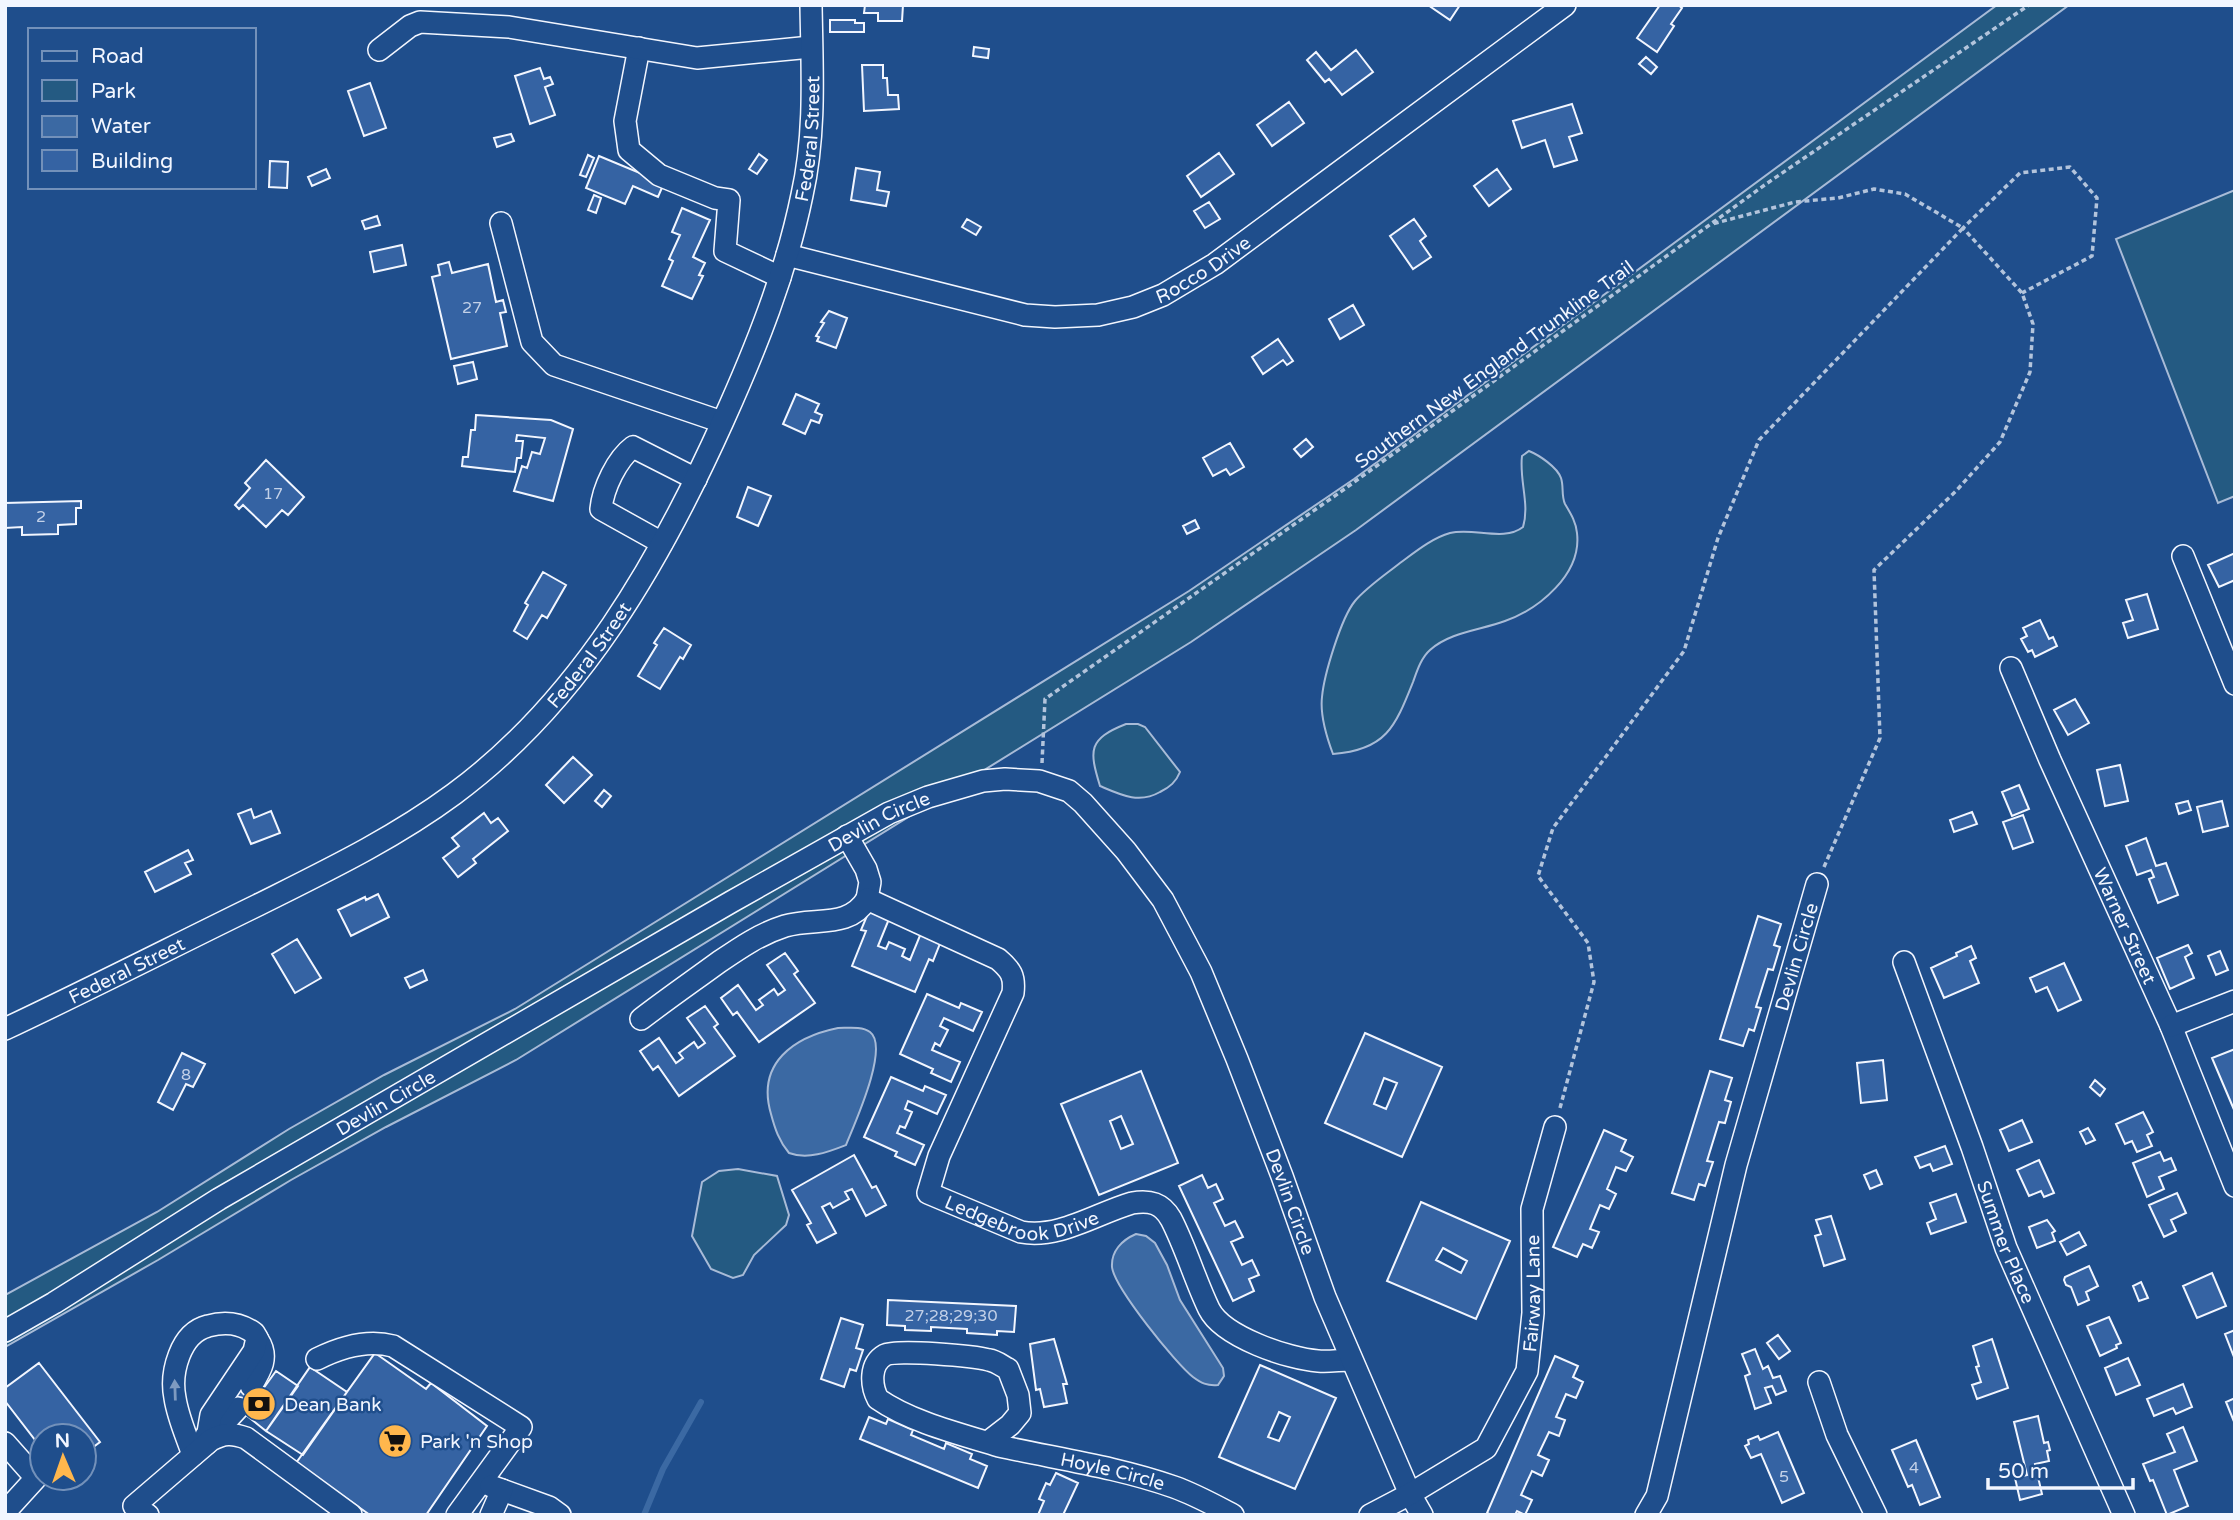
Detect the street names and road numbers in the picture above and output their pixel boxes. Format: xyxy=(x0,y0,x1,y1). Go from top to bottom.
street label: Federal Street xyxy=(791,76,824,204)
street label: Rocco Drive xyxy=(1153,232,1255,309)
street label: Southern New England Trunkline Trail xyxy=(1351,256,1638,473)
street label: Federal Street xyxy=(543,598,636,713)
street label: Devlin Circle xyxy=(825,787,933,857)
street label: Warner Street xyxy=(2089,865,2160,988)
street label: Devlin Circle xyxy=(1771,901,1823,1014)
street label: Federal Street xyxy=(65,933,188,1009)
street label: Devlin Circle xyxy=(332,1066,440,1141)
street label: Devlin Circle xyxy=(1260,1146,1319,1258)
street label: Summer Place xyxy=(1972,1178,2039,1307)
street label: Ledgebrook Drive xyxy=(941,1191,1102,1245)
street label: Fairway Lane xyxy=(1519,1235,1545,1353)
street label: Hoyle Circle xyxy=(1058,1449,1167,1495)

